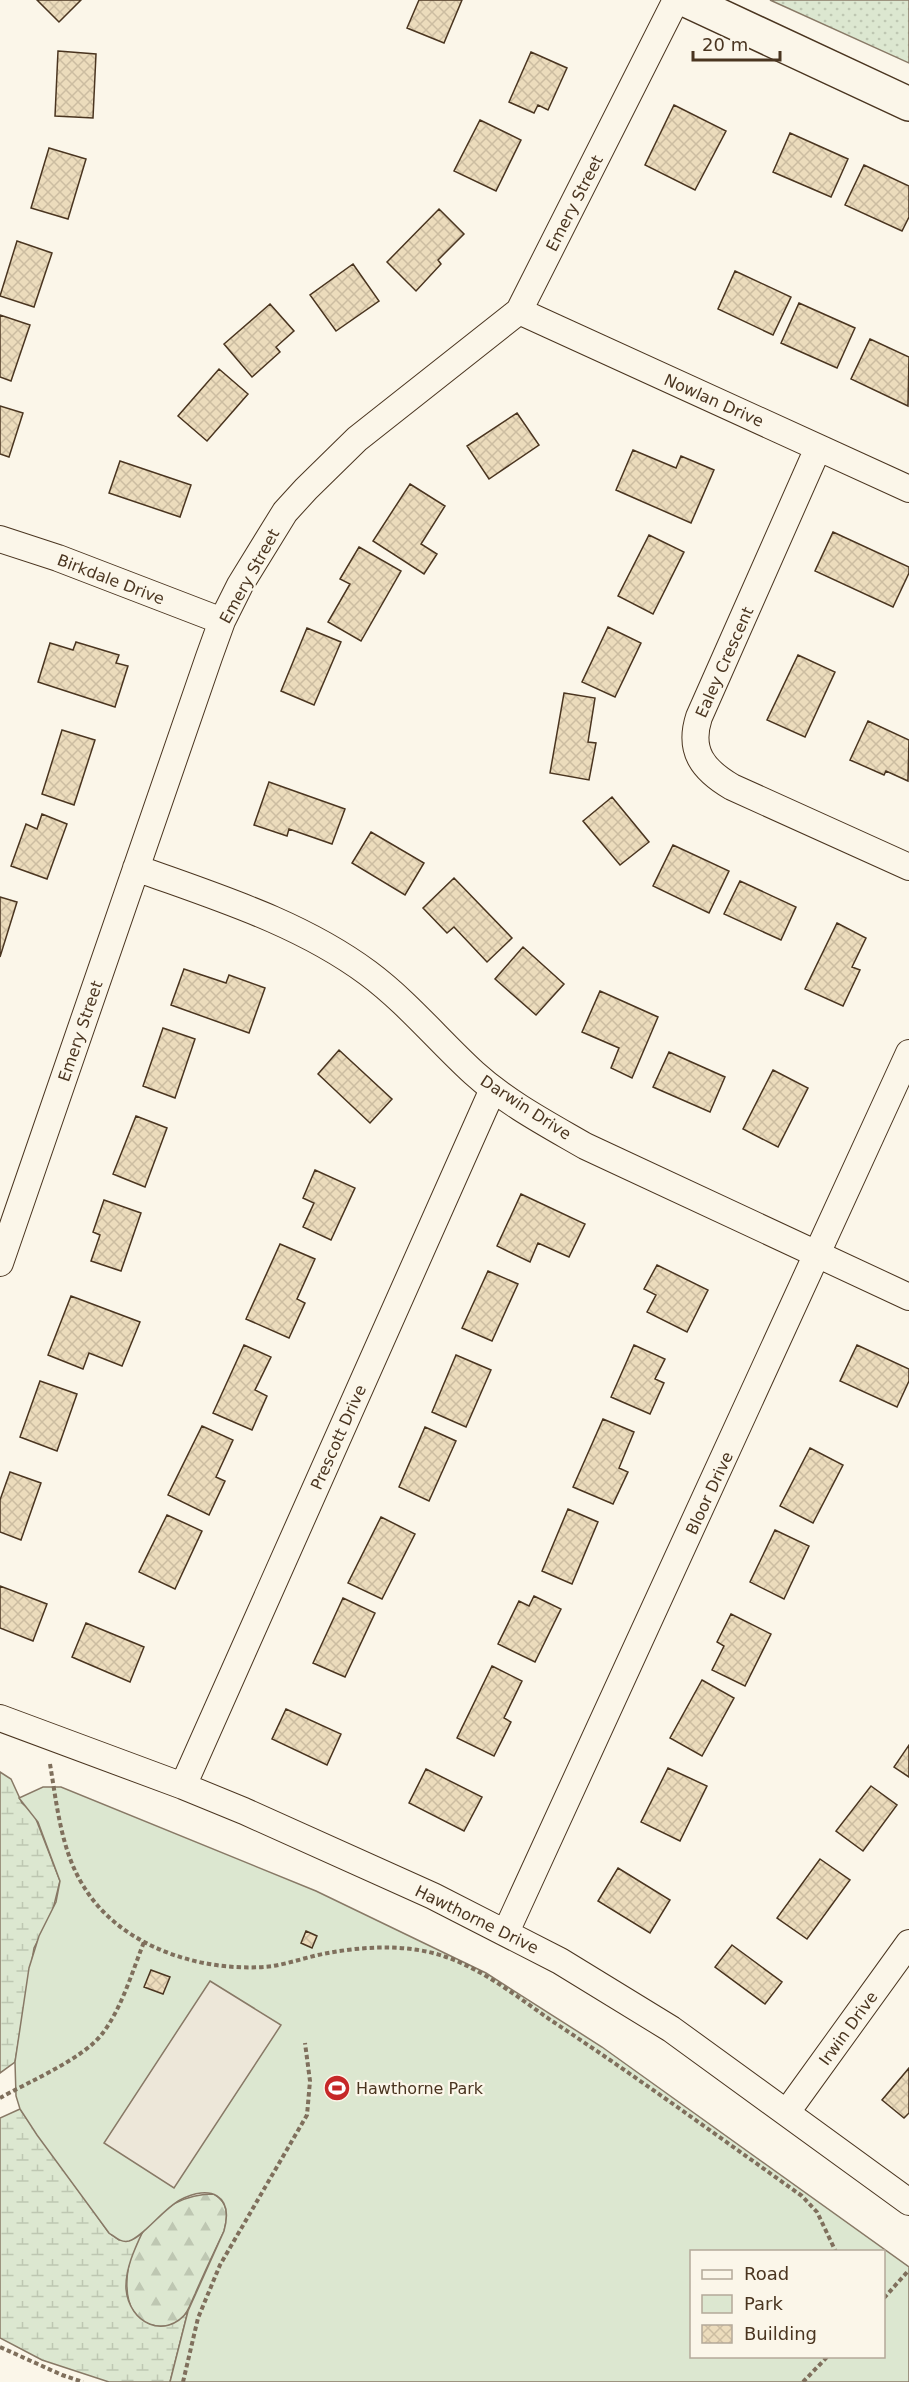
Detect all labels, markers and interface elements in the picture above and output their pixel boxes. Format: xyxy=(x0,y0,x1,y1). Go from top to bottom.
scale bar xyxy=(693,24,780,62)
text: 20 m xyxy=(702,34,748,55)
street label: Emery Street xyxy=(542,152,607,254)
street label: Nowlan Drive xyxy=(661,370,767,431)
street label: Emery Street xyxy=(216,526,283,627)
street label: Birkdale Drive xyxy=(55,550,167,609)
street label: Ealey Crescent xyxy=(691,604,757,721)
street label: Emery Street xyxy=(54,978,107,1084)
street label: Darwin Drive xyxy=(477,1071,575,1144)
street label: Prescott Drive xyxy=(307,1382,370,1493)
street label: Bloor Drive xyxy=(682,1449,737,1538)
street label: Hawthorne Drive xyxy=(412,1881,542,1958)
street label: Irwin Drive xyxy=(815,1988,882,2069)
sports icon: Hawthorne Park xyxy=(322,2073,352,2103)
place label: Hawthorne Park xyxy=(356,2079,484,2098)
legend xyxy=(690,2250,885,2358)
text: Road xyxy=(744,2263,789,2284)
text: Park xyxy=(744,2293,783,2314)
text: Building xyxy=(744,2323,817,2344)

